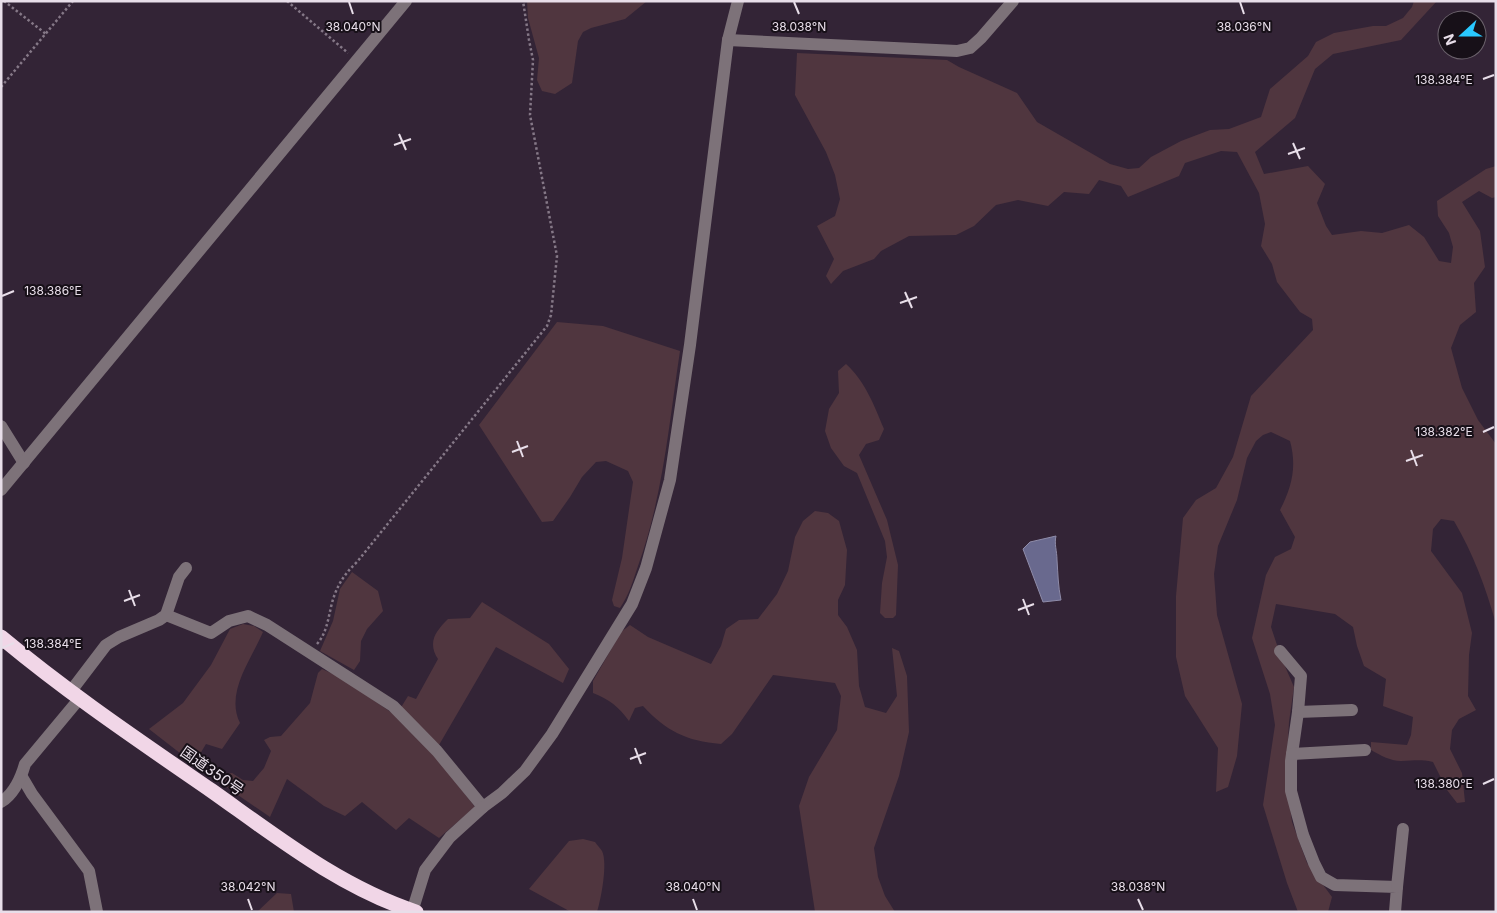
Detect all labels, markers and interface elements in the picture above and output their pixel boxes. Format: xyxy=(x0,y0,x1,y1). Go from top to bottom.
north arrow xyxy=(1437,10,1487,60)
text: 38.040°N xyxy=(325,19,381,34)
text: 38.038°N xyxy=(772,19,826,34)
text: 38.036°N xyxy=(1217,19,1271,34)
text: N xyxy=(1440,32,1459,48)
text: 138.384°E xyxy=(1415,72,1473,87)
text: 138.386°E xyxy=(24,283,82,298)
text: 138.382°E xyxy=(1415,424,1473,439)
text: 138.384°E xyxy=(24,636,82,651)
street label: 国道350号 xyxy=(177,742,248,799)
text: 138.380°E xyxy=(1415,776,1473,791)
text: 38.042°N xyxy=(221,879,275,894)
text: 38.040°N xyxy=(665,879,721,894)
text: 38.038°N xyxy=(1111,879,1165,894)

